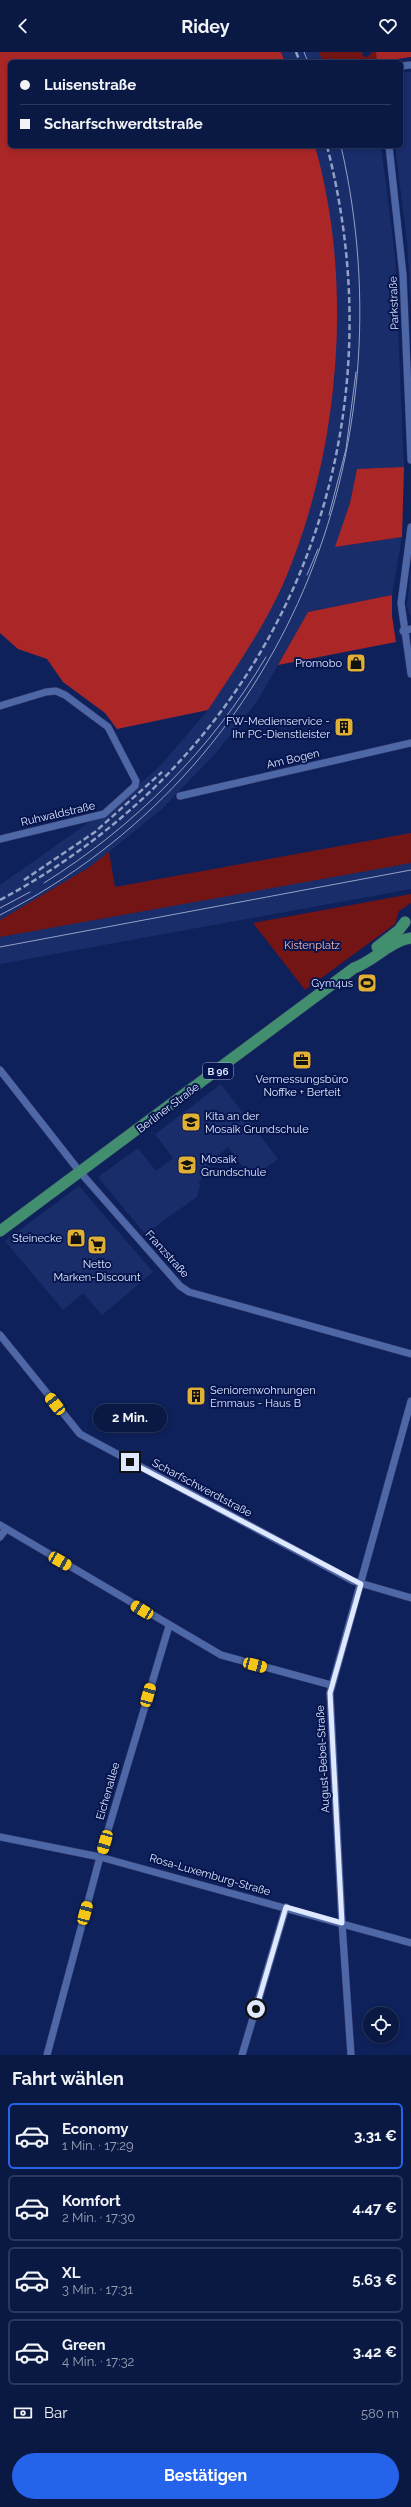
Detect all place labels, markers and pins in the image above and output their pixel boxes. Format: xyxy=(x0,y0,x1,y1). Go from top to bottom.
shop icon: Promobo xyxy=(345,652,367,674)
place label: Promobo xyxy=(295,657,342,670)
place label: FW-Medienservice - Ihr PC-Dienstleister xyxy=(226,715,330,741)
building icon: FW-Medienservice - Ihr PC-Dienstleister xyxy=(333,716,355,738)
sports icon: Gym4us xyxy=(356,972,378,994)
place label: Gym4us xyxy=(311,977,353,990)
office icon: Vermessungsbüro Noffke + Berteit xyxy=(291,1049,313,1071)
place label: Vermessungsbüro Noffke + Berteit xyxy=(256,1073,349,1099)
place label: Kita an der Mosaik Grundschule xyxy=(205,1110,309,1136)
school or university icon: Kita an der Mosaik Grundschule xyxy=(180,1111,202,1133)
place label: Mosaik Grundschule xyxy=(201,1153,267,1179)
school or university icon: Mosaik Grundschule xyxy=(176,1154,198,1176)
shop icon: Steinecke xyxy=(65,1227,87,1249)
place label: Steinecke xyxy=(12,1232,63,1245)
supermarket icon: Netto Marken-Discount xyxy=(86,1234,108,1256)
place label: Netto Marken-Discount xyxy=(53,1258,141,1284)
place label: Seniorenwohnungen Emmaus - Haus B xyxy=(210,1384,316,1410)
building icon: Seniorenwohnungen Emmaus - Haus B xyxy=(185,1385,207,1407)

